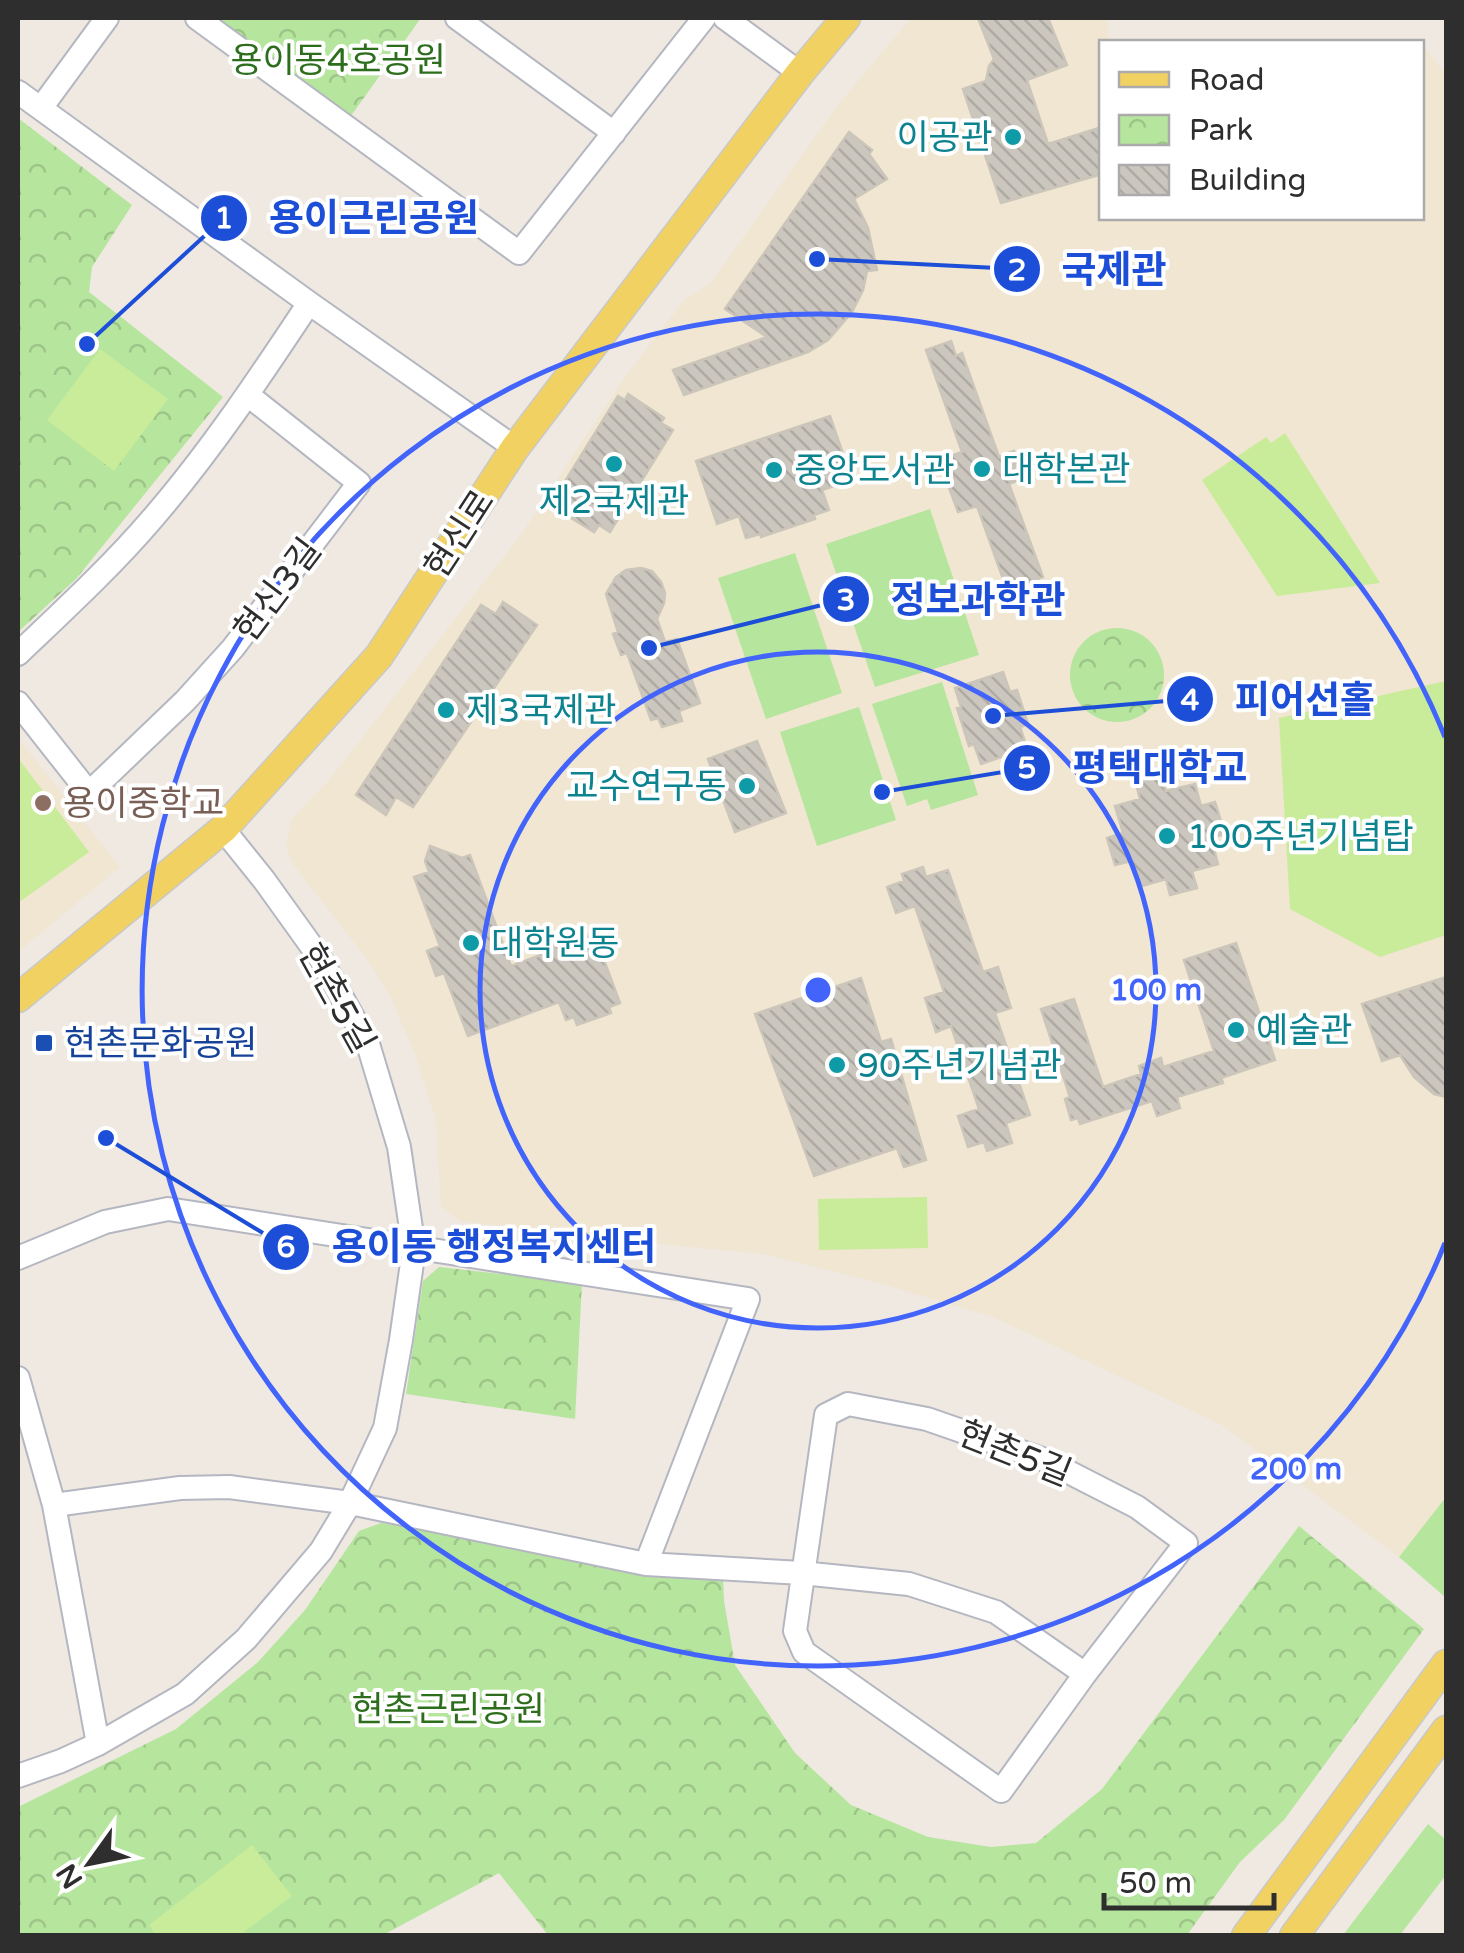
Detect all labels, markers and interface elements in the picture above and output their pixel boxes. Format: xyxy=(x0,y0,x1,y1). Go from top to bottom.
park label: 용이동4호공원 xyxy=(230,40,446,82)
legend xyxy=(1099,40,1424,220)
text: Road xyxy=(1189,62,1264,99)
text: Park xyxy=(1189,112,1253,149)
place label: 이공관 xyxy=(896,117,993,159)
marker: 이공관 xyxy=(1002,126,1024,148)
text: Building xyxy=(1189,162,1306,199)
callout: 용이근린공원 xyxy=(199,184,499,252)
text: 용이근린공원 xyxy=(269,196,479,242)
text: 1 xyxy=(215,200,233,237)
callout: 국제관 xyxy=(992,235,1187,303)
text: 국제관 xyxy=(1062,248,1166,294)
text: 2 xyxy=(1008,252,1026,289)
place label: 대학본관 xyxy=(1002,449,1131,491)
place label: 중앙도서관 xyxy=(794,450,955,492)
marker: 제2국제관 xyxy=(603,453,625,475)
marker: 대학본관 xyxy=(971,458,993,480)
marker: 중앙도서관 xyxy=(763,459,785,481)
place label: 제2국제관 xyxy=(539,481,689,523)
street label: 현신로 xyxy=(416,483,504,586)
street label: 현신3길 xyxy=(225,531,330,651)
callout: 정보과학관 xyxy=(821,565,1086,633)
text: 정보과학관 xyxy=(891,578,1065,624)
text: 3 xyxy=(837,582,855,619)
callout: 피어선홀 xyxy=(1165,665,1395,733)
text: 피어선홀 xyxy=(1235,678,1375,724)
text: 4 xyxy=(1181,682,1200,719)
place label: 제3국제관 xyxy=(466,690,617,732)
marker: 제3국제관 xyxy=(435,699,457,721)
callout: 평택대학교 xyxy=(1002,734,1267,802)
text: 평택대학교 xyxy=(1073,746,1247,792)
text: 5 xyxy=(1018,750,1036,787)
place label: 교수연구동 xyxy=(566,766,727,808)
marker: 교수연구동 xyxy=(736,775,758,797)
place label: 용이중학교 xyxy=(63,783,224,825)
marker: 용이중학교 xyxy=(32,792,54,814)
place label: 100주년기념탑 xyxy=(1187,816,1414,858)
marker: 100주년기념탑 xyxy=(1156,825,1178,847)
place label: 대학원동 xyxy=(491,923,620,965)
marker: 대학원동 xyxy=(460,932,482,954)
street label: 현촌5길 xyxy=(289,936,383,1061)
centre of rings xyxy=(800,972,836,1008)
text: 100 m xyxy=(1110,972,1202,1009)
place label: 예술관 xyxy=(1256,1010,1353,1052)
marker: 예술관 xyxy=(1225,1019,1247,1041)
place label: 현촌문화공원 xyxy=(64,1023,257,1065)
marker: 현촌문화공원 xyxy=(33,1032,55,1054)
place label: 90주년기념관 xyxy=(857,1045,1062,1087)
marker: 90주년기념관 xyxy=(826,1054,848,1076)
callout: 용이동 행정복지센터 xyxy=(261,1213,676,1281)
text: 용이동 행정복지센터 xyxy=(332,1225,656,1271)
text: 6 xyxy=(277,1229,295,1266)
street label: 현촌5길 xyxy=(952,1412,1077,1496)
text: 200 m xyxy=(1250,1451,1342,1488)
park label: 현촌근린공원 xyxy=(351,1689,545,1731)
north arrow xyxy=(40,1813,140,1913)
scale bar xyxy=(1104,1848,1274,1910)
text: N xyxy=(49,1857,90,1895)
text: 50 m xyxy=(1119,1865,1192,1902)

